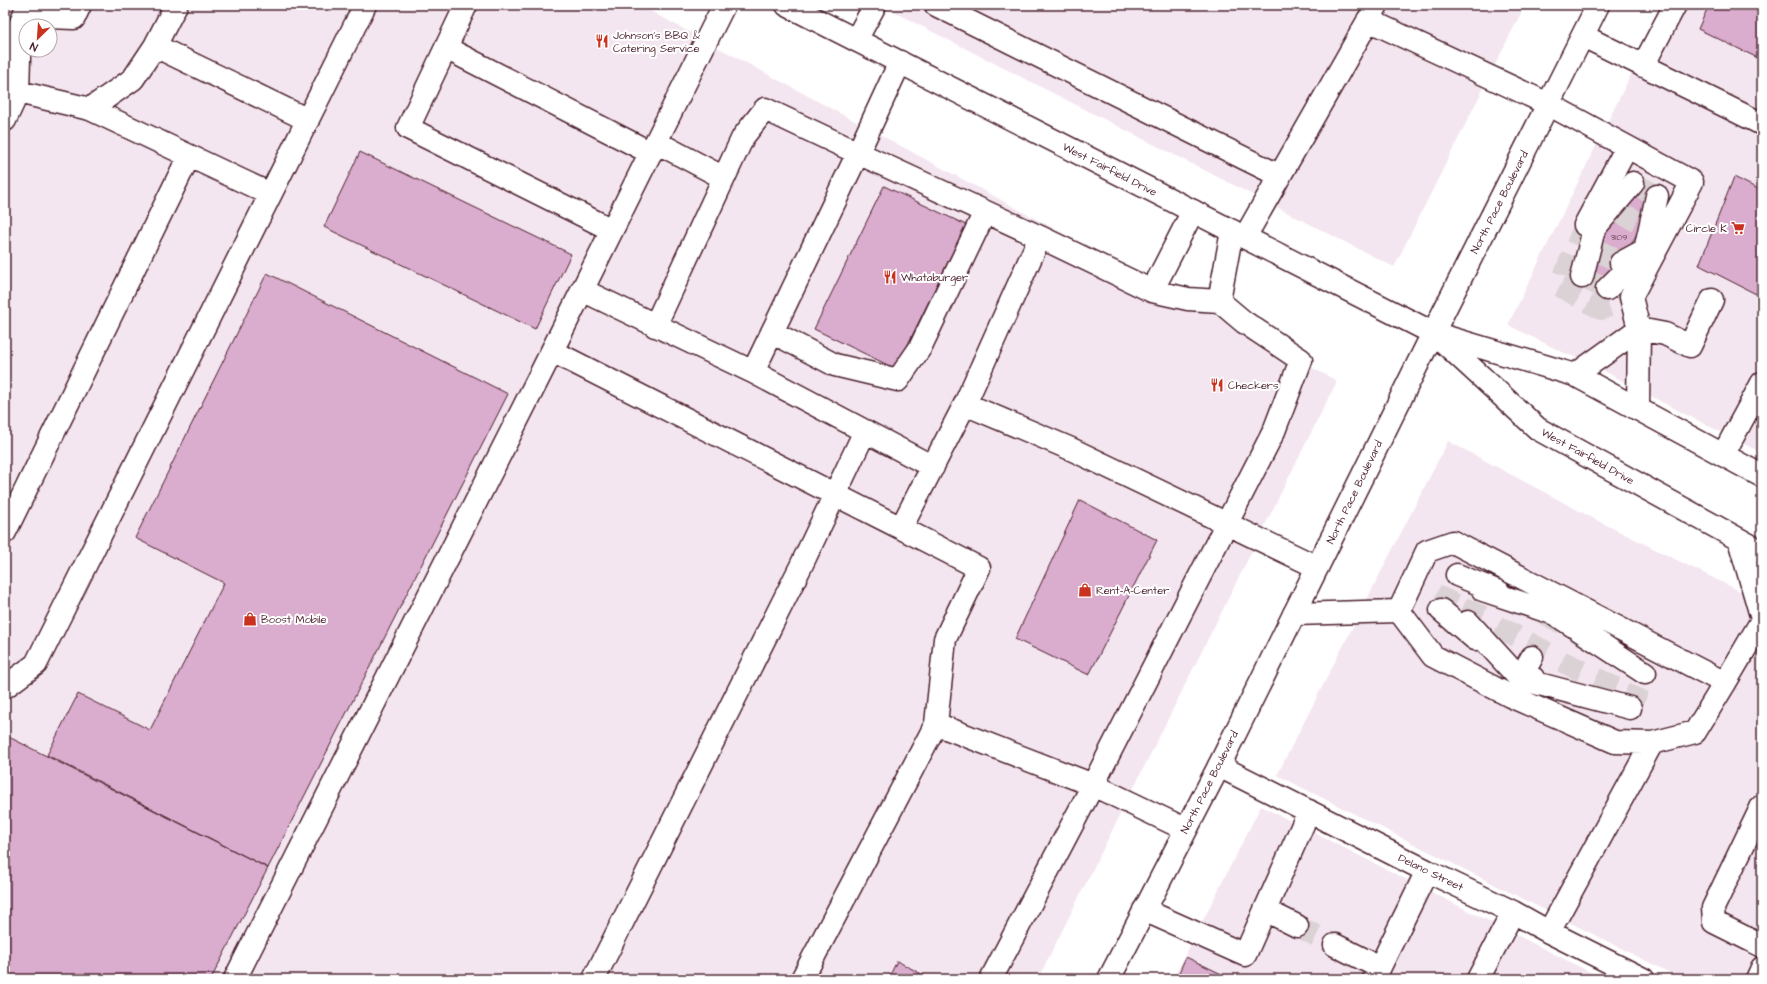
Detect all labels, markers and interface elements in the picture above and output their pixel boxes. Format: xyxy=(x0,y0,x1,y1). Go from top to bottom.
north arrow xyxy=(18,18,58,58)
place label: Johnson's BBQ & Catering Service xyxy=(613,28,701,57)
restaurant icon: Johnson's BBQ & Catering Service xyxy=(594,33,610,49)
text: N xyxy=(28,38,40,55)
street label: West Fairfield Drive xyxy=(1060,139,1160,200)
street label: North Pace Boulevard xyxy=(1467,148,1532,256)
supermarket icon: Circle K xyxy=(1730,220,1746,236)
place label: Circle K xyxy=(1686,221,1727,236)
house number: 3109 xyxy=(1611,231,1627,244)
restaurant icon: Whataburger xyxy=(882,269,898,285)
place label: Whataburger xyxy=(901,270,968,286)
restaurant icon: Checkers xyxy=(1209,377,1225,393)
place label: Checkers xyxy=(1228,378,1279,393)
street label: West Fairfield Drive xyxy=(1539,425,1637,488)
street label: North Pace Boulevard xyxy=(1323,438,1386,547)
shop icon: Rent-A-Center xyxy=(1077,582,1093,598)
place label: Rent-A-Center xyxy=(1096,583,1169,598)
shop icon: Boost Mobile xyxy=(242,611,258,627)
place label: Boost Mobile xyxy=(261,612,326,627)
street label: North Pace Boulevard xyxy=(1177,728,1242,836)
street label: Delano Street xyxy=(1396,850,1466,895)

